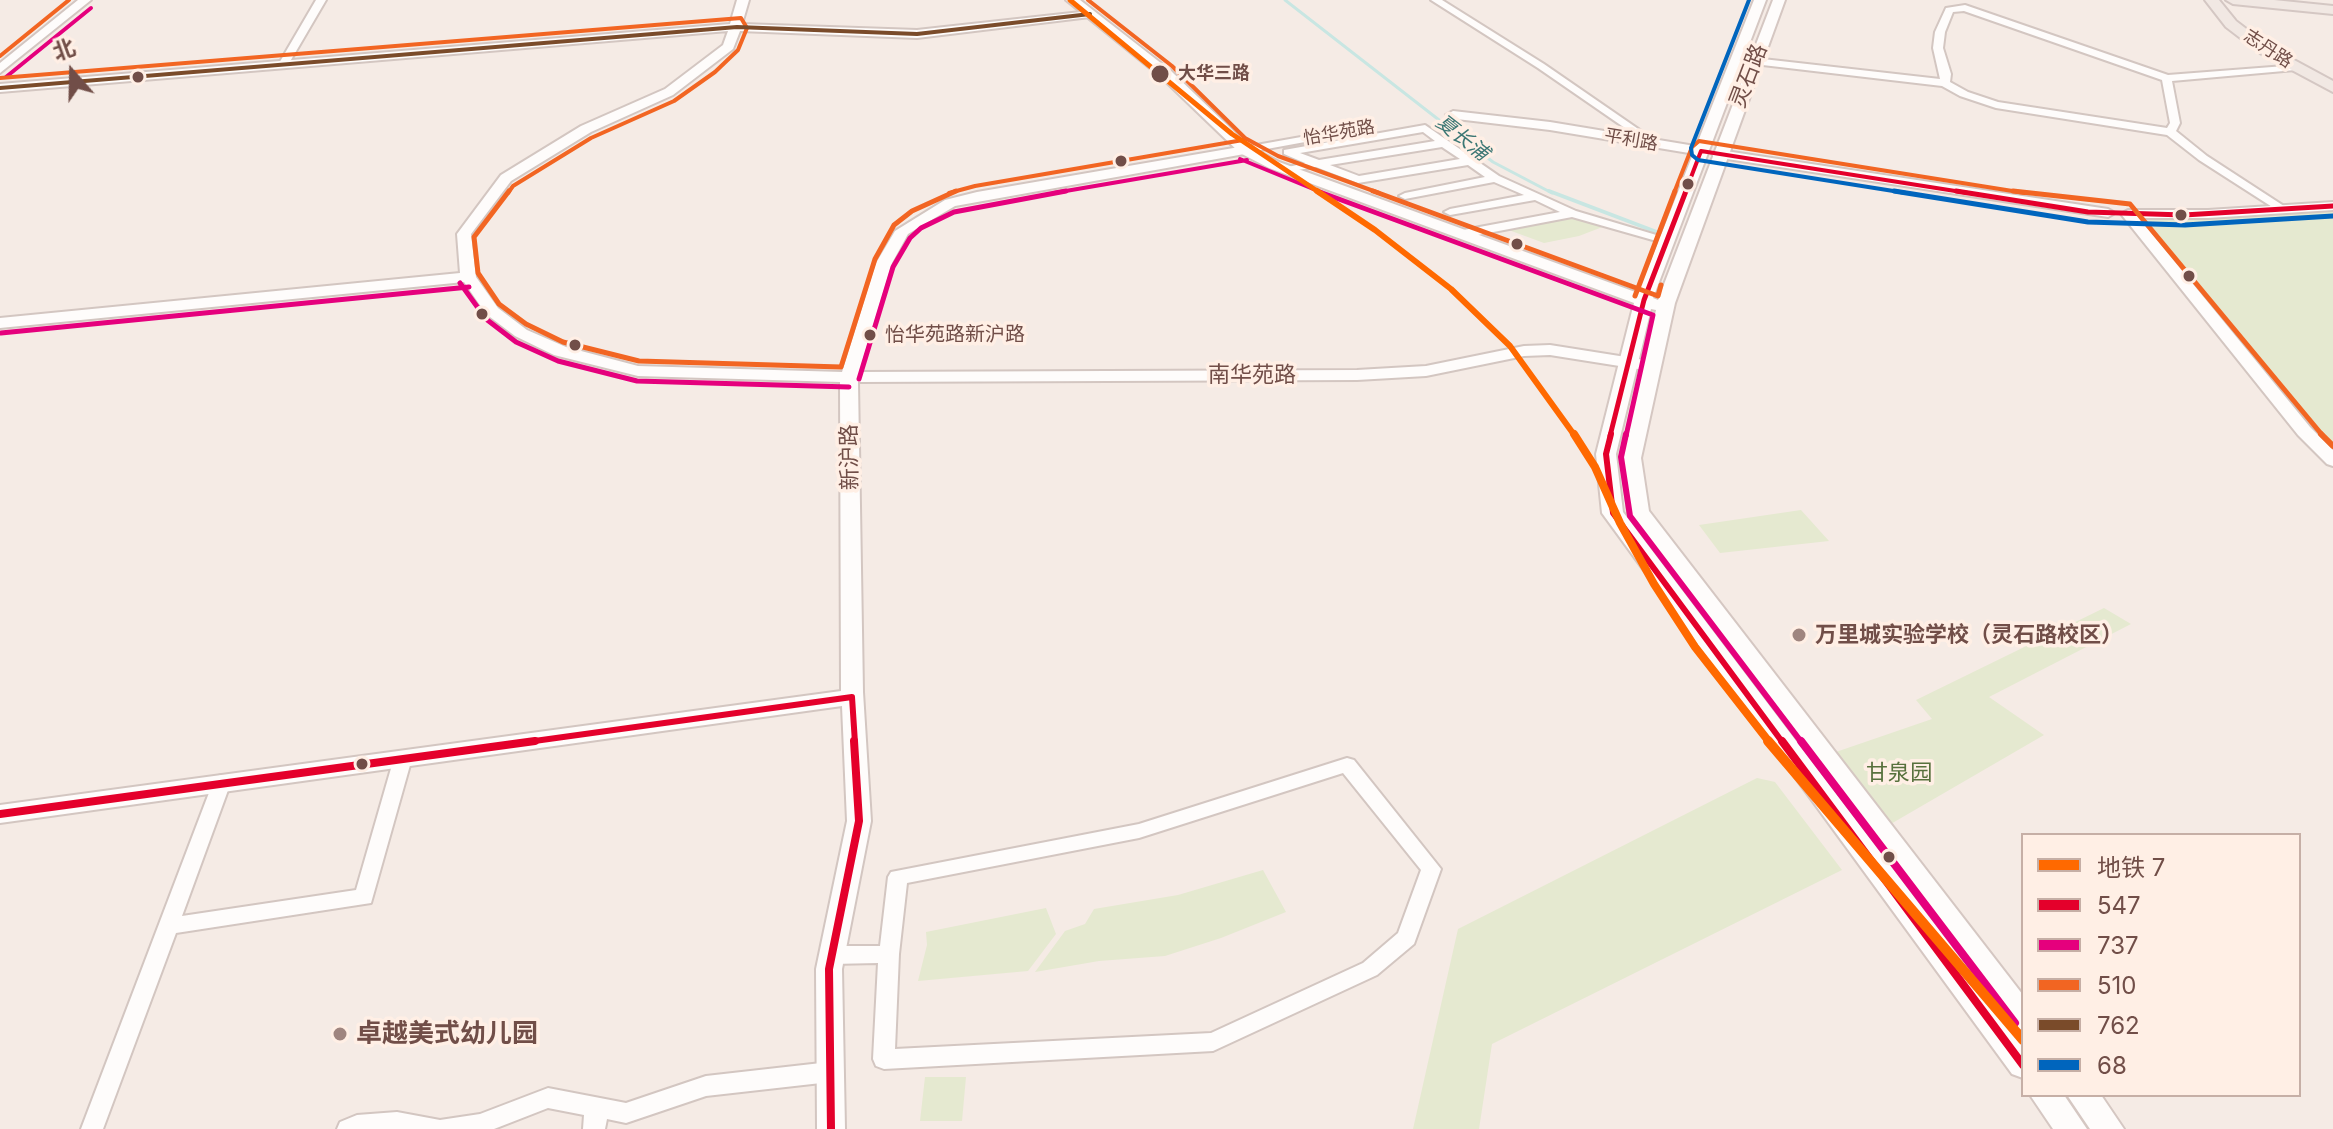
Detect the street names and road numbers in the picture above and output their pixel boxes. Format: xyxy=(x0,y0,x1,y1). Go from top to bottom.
street label: 志丹路 xyxy=(2239,25,2297,73)
street label: 灵石路 xyxy=(1725,40,1773,112)
street label: 怡华苑路 xyxy=(1302,116,1376,150)
street label: 平利路 xyxy=(1603,125,1659,155)
street label: 南华苑路 xyxy=(1208,362,1296,388)
street label: 新沪路 xyxy=(836,424,864,490)

